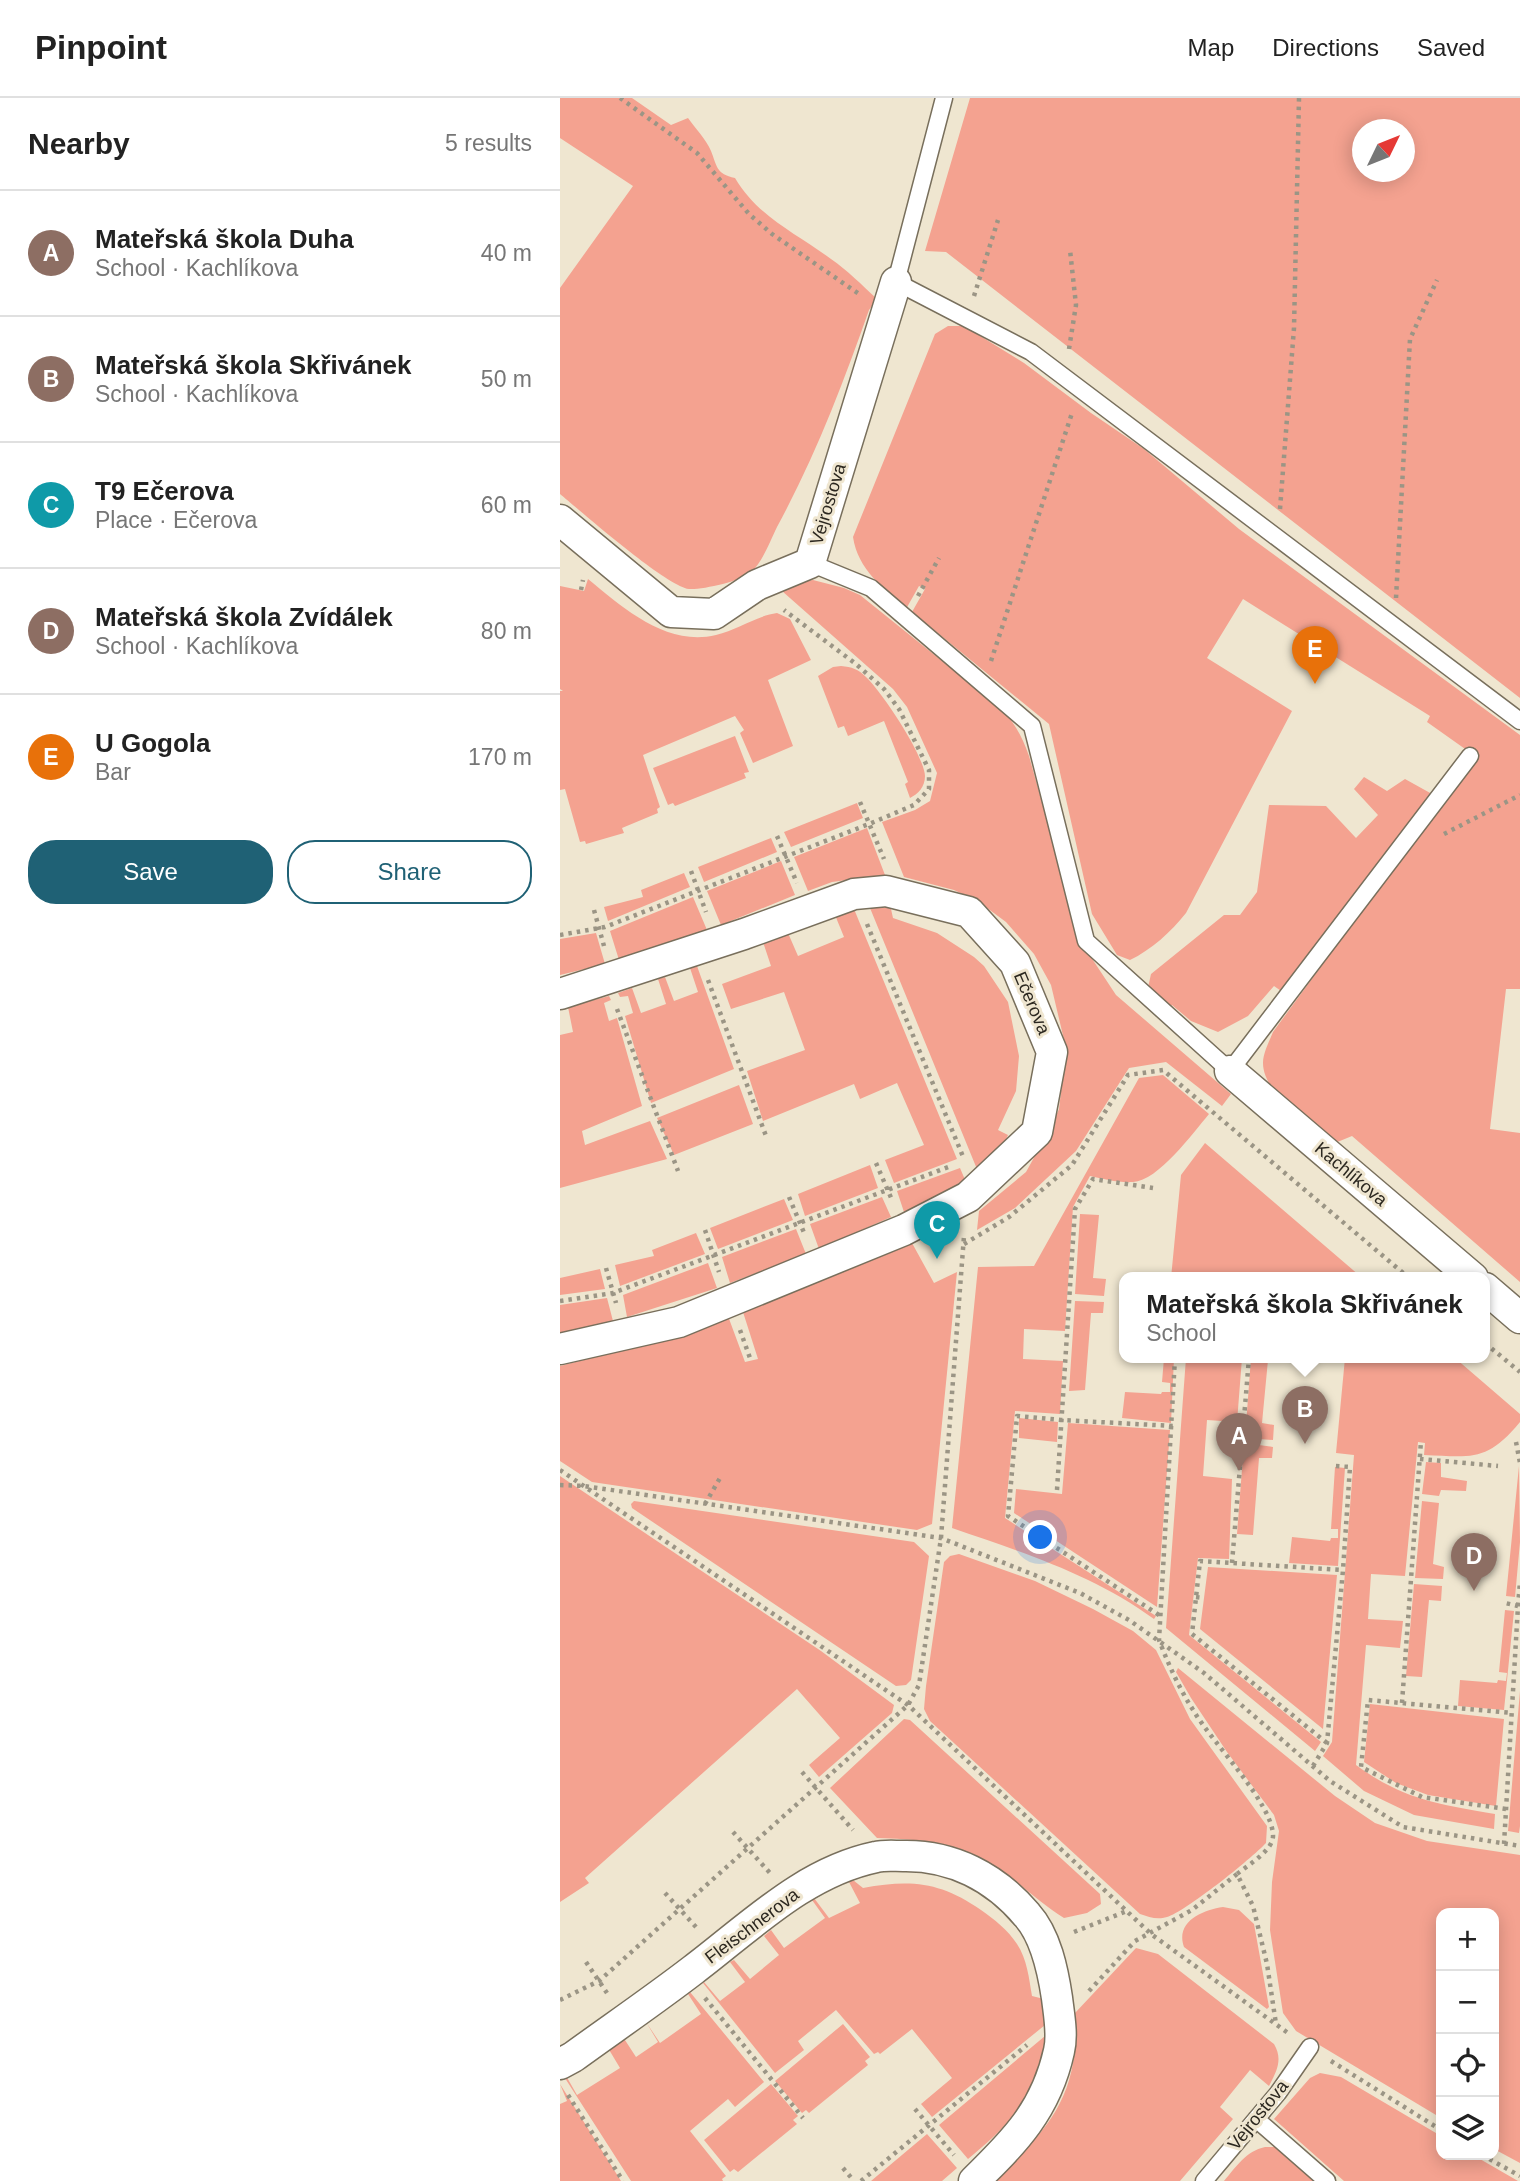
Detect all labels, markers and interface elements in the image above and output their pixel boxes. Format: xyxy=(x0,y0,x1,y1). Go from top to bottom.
text: Pinpoint xyxy=(35,29,167,66)
text: Map xyxy=(1188,34,1234,61)
text: Directions xyxy=(1272,34,1379,61)
text: Saved xyxy=(1417,34,1485,61)
north arrow xyxy=(1352,119,1415,182)
text: Nearby xyxy=(28,127,130,160)
text: 5 results xyxy=(445,130,532,156)
text: Mateřská škola Duha xyxy=(95,224,354,254)
text: A xyxy=(43,240,59,266)
text: 40 m xyxy=(481,240,532,266)
text: School · Kachlíkova xyxy=(95,255,298,281)
text: Mateřská škola Skřivánek xyxy=(95,350,412,380)
text: B xyxy=(43,366,59,392)
text: 50 m xyxy=(481,366,532,392)
text: School · Kachlíkova xyxy=(95,381,298,407)
street label: Vejrostova xyxy=(806,460,850,547)
text: T9 Ečerova xyxy=(95,476,234,506)
text: C xyxy=(43,492,59,518)
text: 60 m xyxy=(481,492,532,518)
text: Place · Ečerova xyxy=(95,507,257,533)
text: Mateřská škola Zvídálek xyxy=(95,602,393,632)
text: D xyxy=(43,618,59,644)
text: 80 m xyxy=(481,618,532,644)
pin: E xyxy=(1292,626,1338,684)
text: School · Kachlíkova xyxy=(95,633,298,659)
text: U Gogola xyxy=(95,728,211,758)
text: E xyxy=(43,744,59,770)
text: 170 m xyxy=(468,744,532,770)
text: Bar xyxy=(95,759,131,785)
button: Save xyxy=(28,840,273,904)
button: Share xyxy=(287,840,532,904)
street label: Ečerova xyxy=(1010,969,1054,1038)
street label: Kachlíkova xyxy=(1311,1138,1392,1211)
pin: C xyxy=(914,1201,960,1259)
popup xyxy=(1119,1272,1490,1363)
text: Mateřská škola Skřivánek xyxy=(1146,1289,1463,1319)
text: School xyxy=(1146,1320,1217,1346)
pin: B xyxy=(1282,1386,1328,1444)
pin: A xyxy=(1216,1413,1262,1471)
your location xyxy=(1023,1520,1057,1554)
pin: D xyxy=(1451,1533,1497,1591)
street label: Fleischnerova xyxy=(701,1884,804,1968)
map controls xyxy=(1436,1908,1499,2160)
button: + xyxy=(1436,1908,1499,1971)
button: − xyxy=(1436,1971,1499,2034)
button: locate xyxy=(1436,2034,1499,2097)
street label: Vejrostova xyxy=(1224,2075,1293,2154)
button: layers xyxy=(1436,2097,1499,2160)

